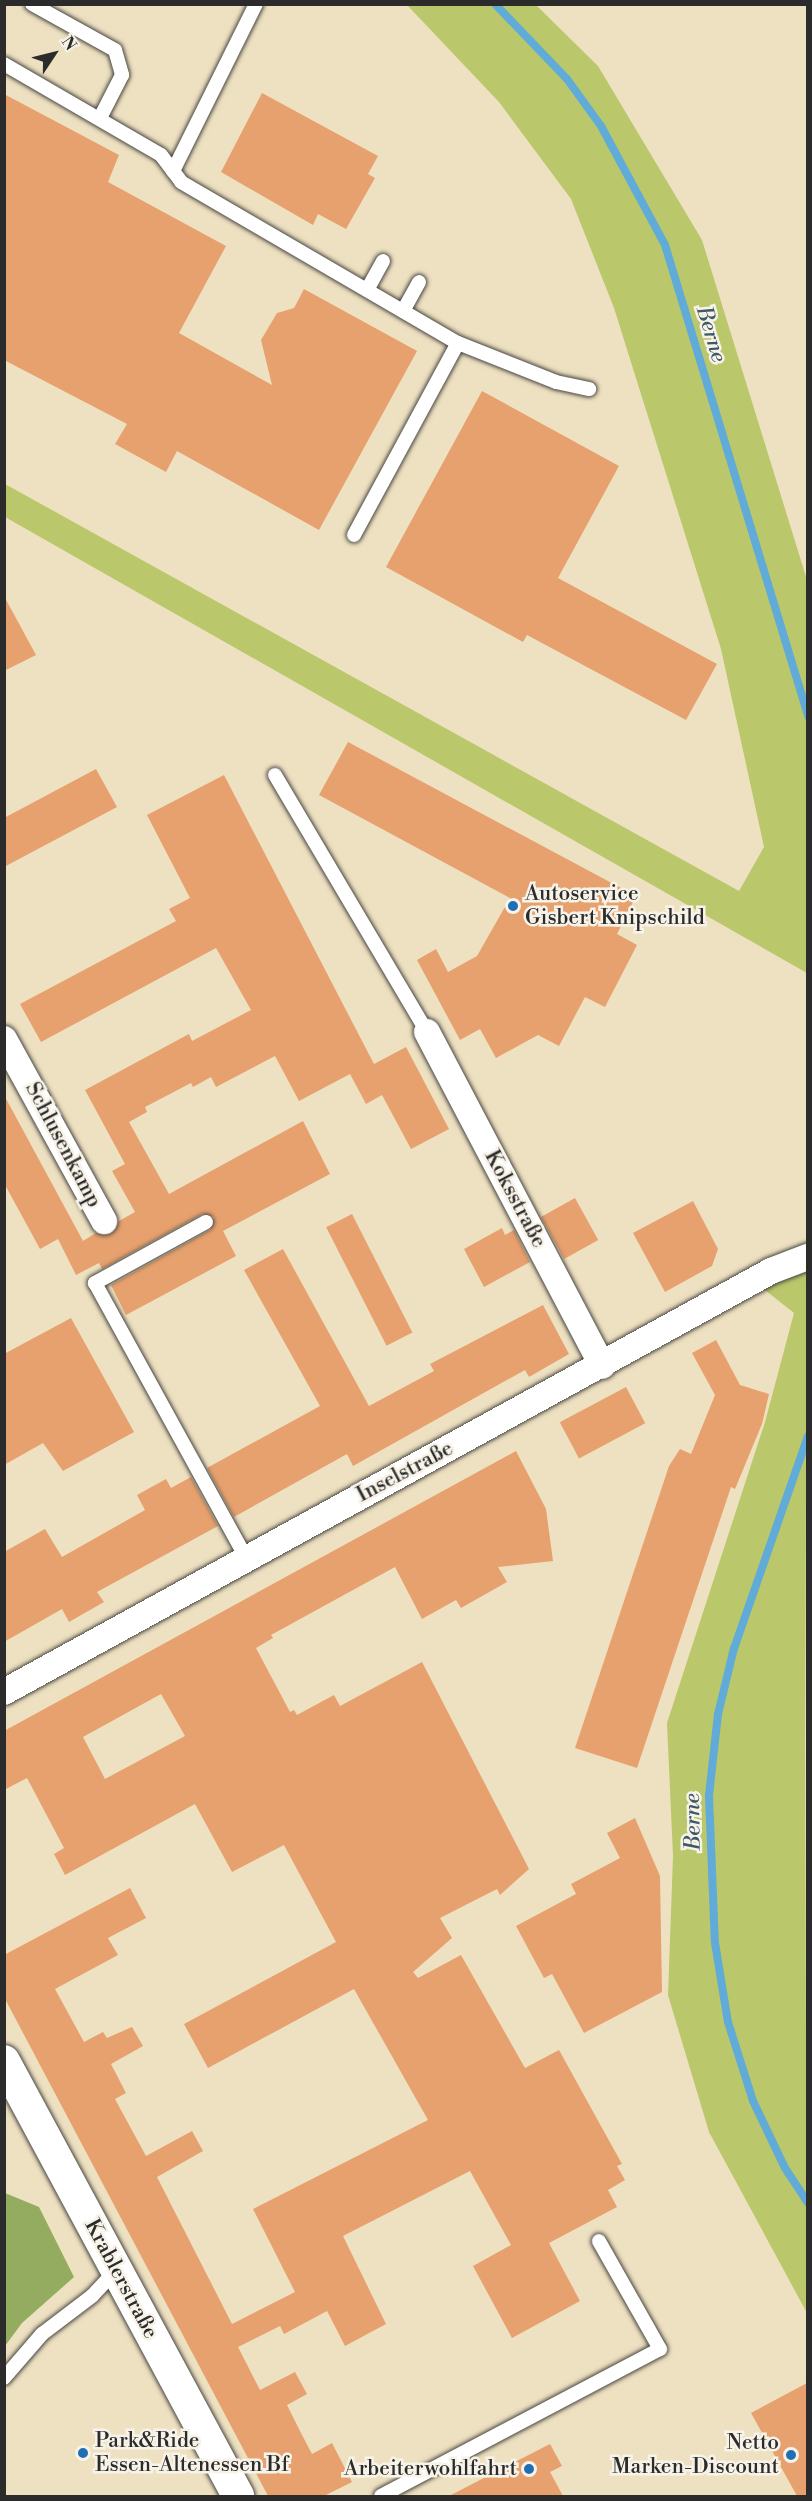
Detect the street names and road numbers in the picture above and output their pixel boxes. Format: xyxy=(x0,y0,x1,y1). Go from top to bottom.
street label: Schlusenkamp xyxy=(19,1078,107,1212)
street label: Koksstraße xyxy=(479,1146,551,1252)
street label: Inselstraße xyxy=(353,1436,457,1508)
street label: Krablerstraße xyxy=(79,2215,163,2343)

